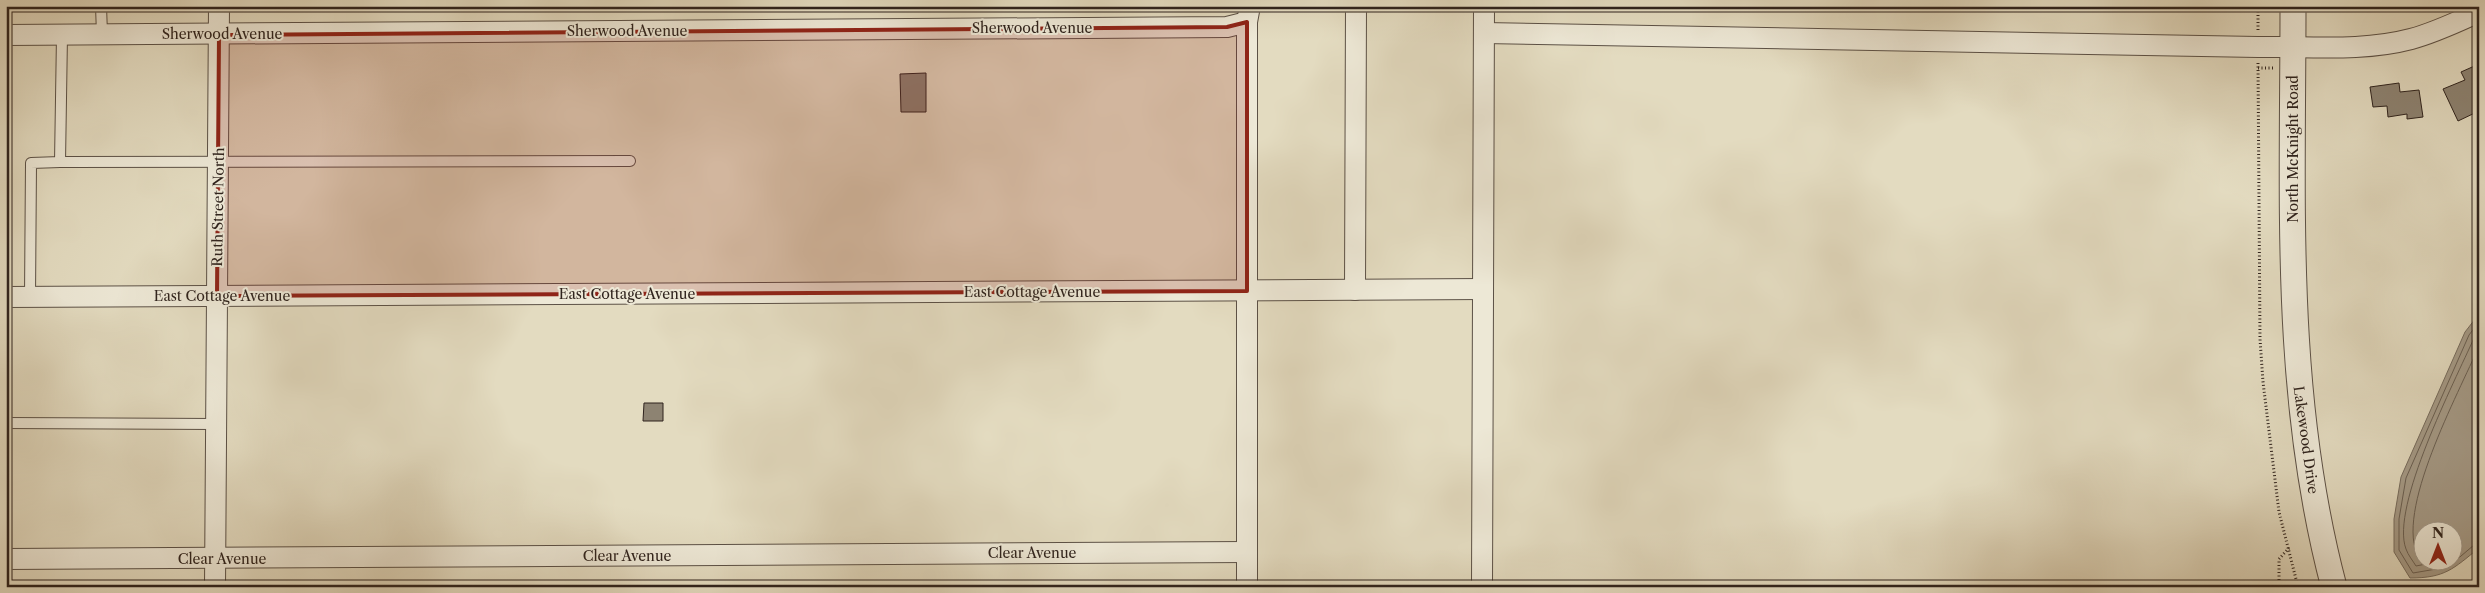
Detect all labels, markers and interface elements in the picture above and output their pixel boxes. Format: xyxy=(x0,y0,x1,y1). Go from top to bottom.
street label: Sherwood Avenue xyxy=(972,19,1093,37)
street label: Sherwood Avenue xyxy=(567,22,688,40)
street label: Sherwood Avenue xyxy=(162,25,283,43)
street label: North McKnight Road xyxy=(2284,75,2302,223)
street label: Ruth Street North xyxy=(208,147,228,267)
street label: East Cottage Avenue xyxy=(964,283,1100,301)
street label: East Cottage Avenue xyxy=(559,285,695,303)
street label: East Cottage Avenue xyxy=(154,287,290,305)
street label: Lakewood Drive xyxy=(2290,385,2323,495)
north arrow xyxy=(2412,520,2462,570)
text: N xyxy=(2432,524,2444,542)
street label: Clear Avenue xyxy=(988,544,1077,562)
street label: Clear Avenue xyxy=(583,547,672,565)
street label: Clear Avenue xyxy=(178,550,267,568)

